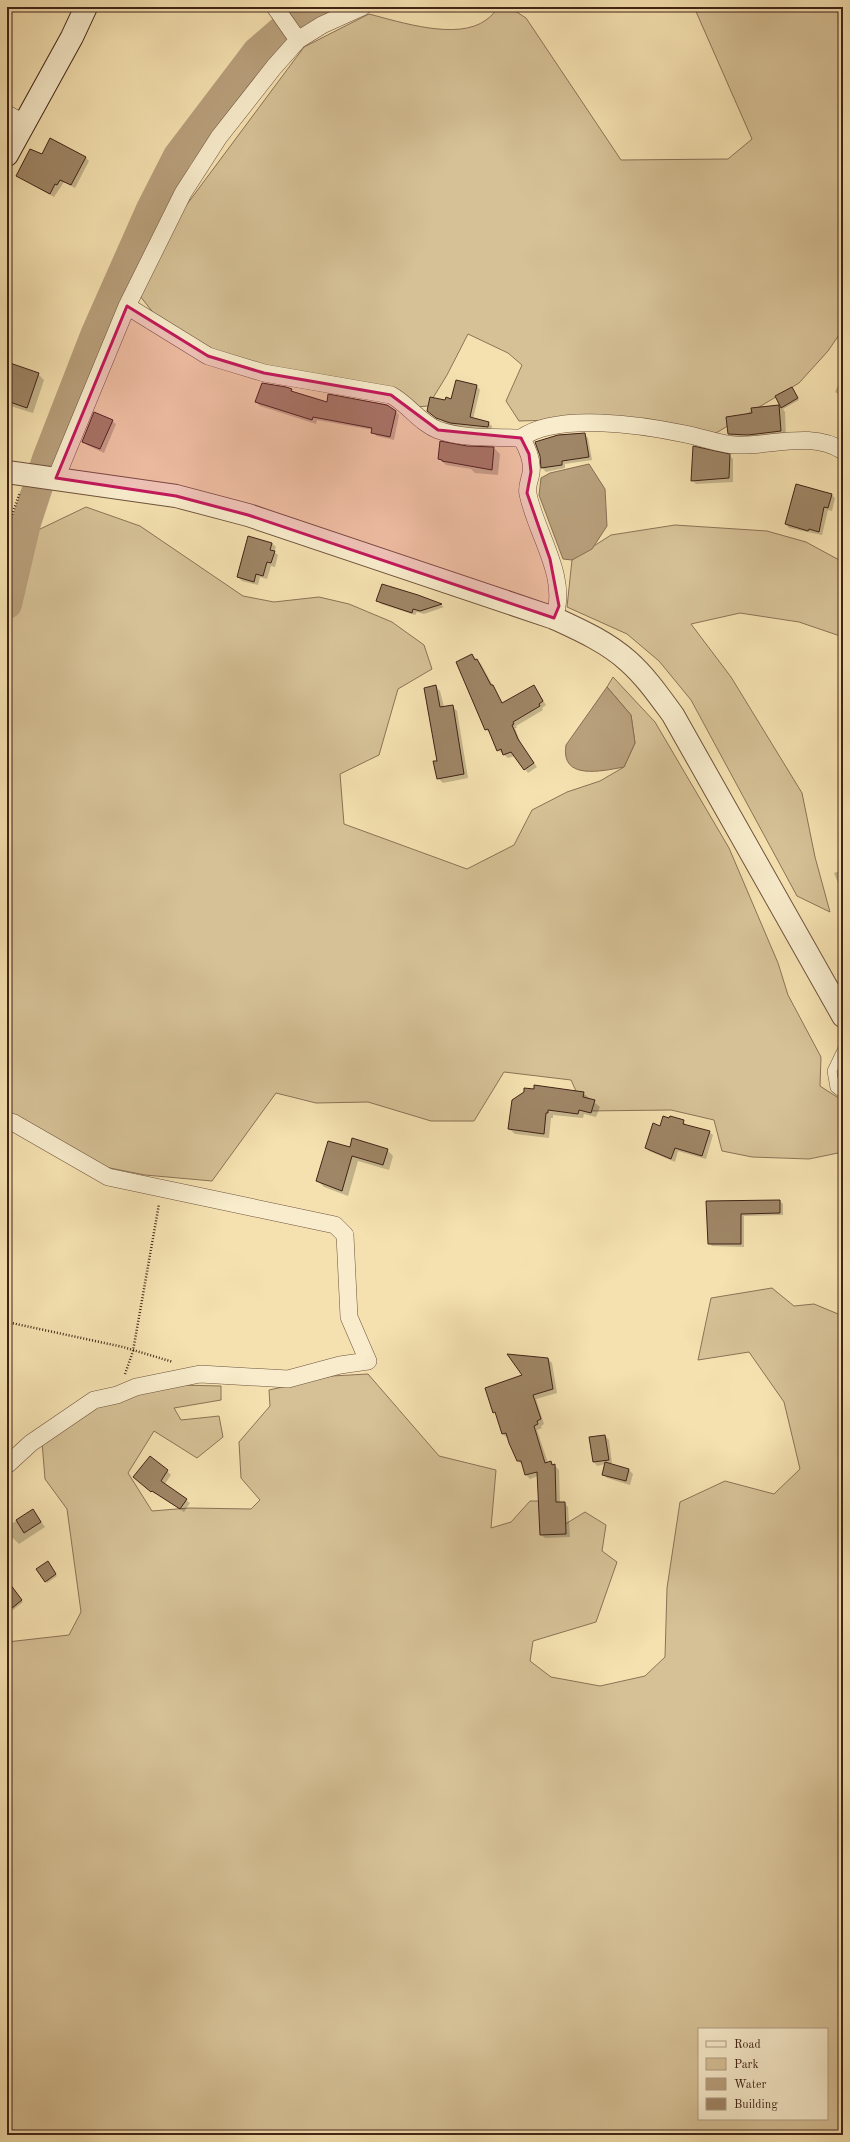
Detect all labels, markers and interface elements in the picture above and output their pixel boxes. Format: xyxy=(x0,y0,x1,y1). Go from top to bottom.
legend xyxy=(698,2028,828,2120)
text: Road xyxy=(734,2039,761,2051)
text: Park xyxy=(734,2059,759,2071)
text: Water xyxy=(734,2079,767,2091)
text: Building xyxy=(734,2099,778,2111)

